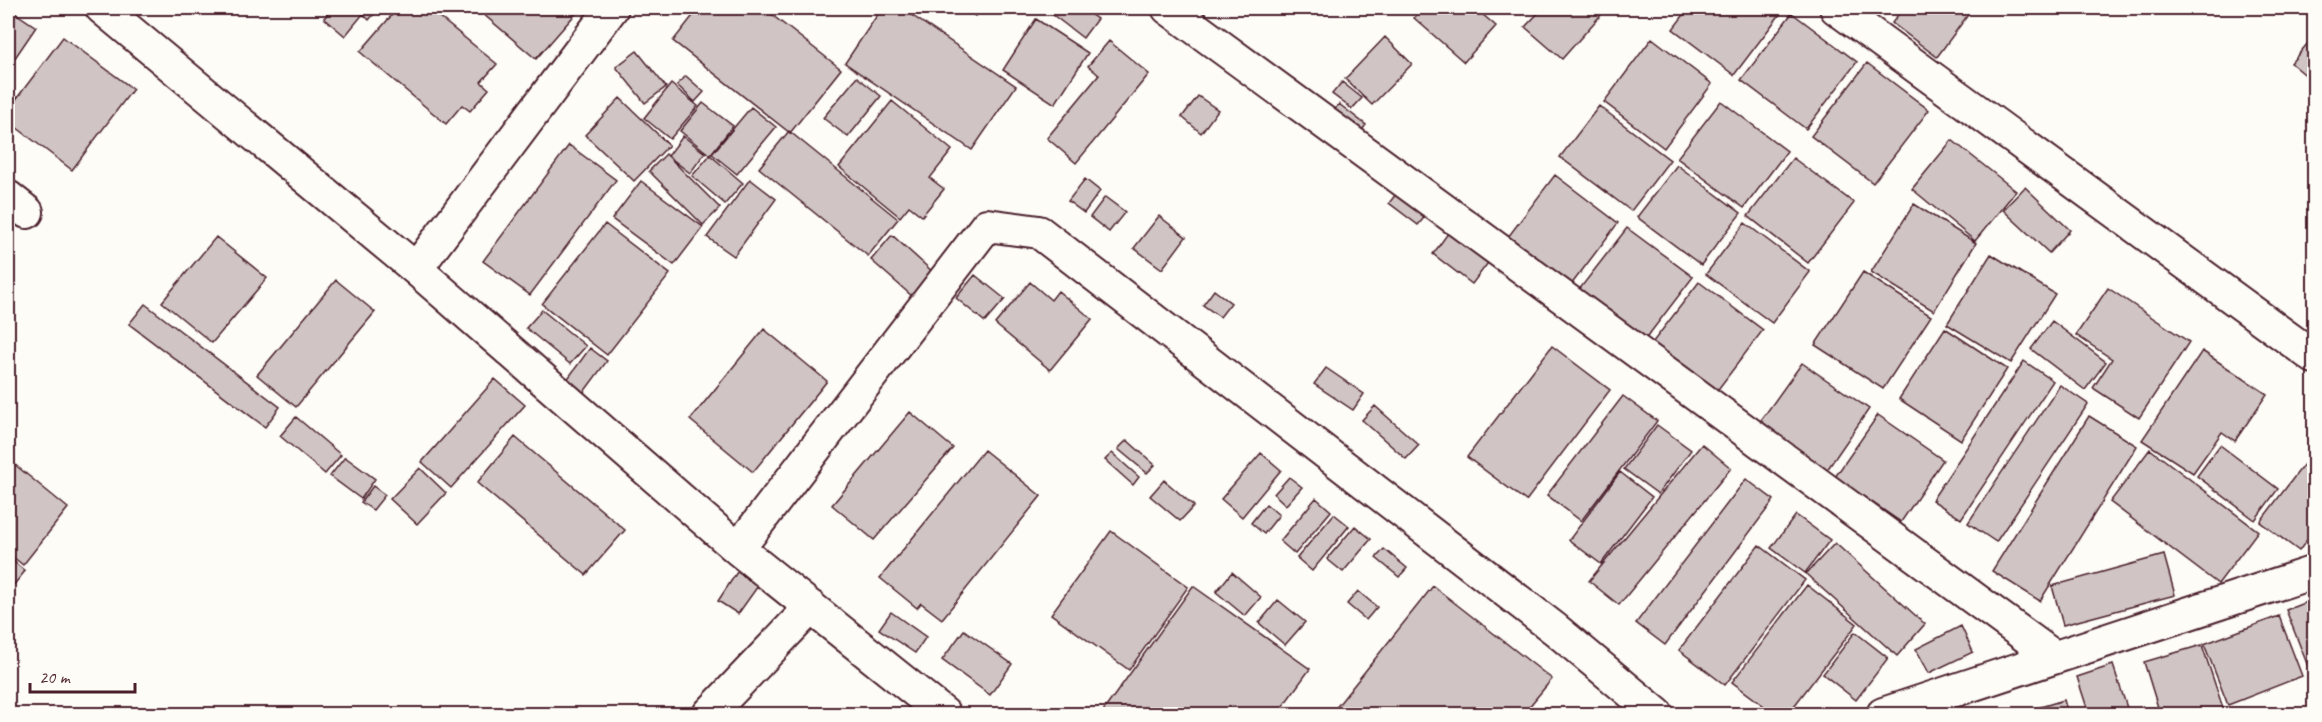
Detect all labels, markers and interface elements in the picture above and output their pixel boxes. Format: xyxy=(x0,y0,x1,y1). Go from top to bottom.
scale bar xyxy=(30,656,135,694)
text: 20 m xyxy=(39,666,72,688)

